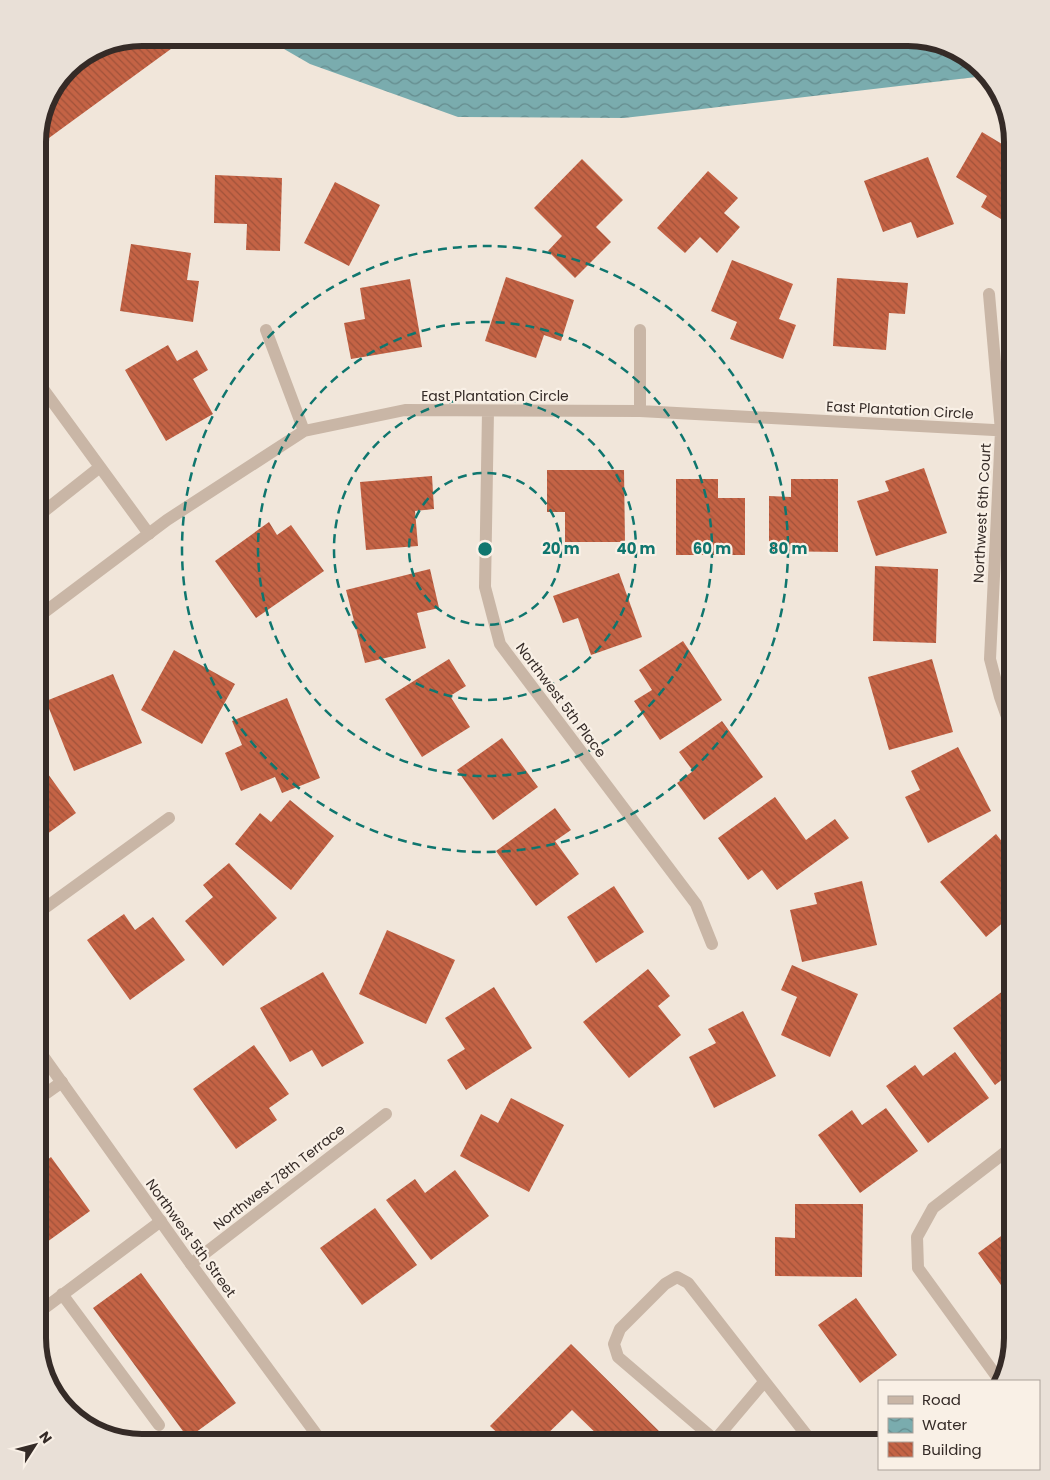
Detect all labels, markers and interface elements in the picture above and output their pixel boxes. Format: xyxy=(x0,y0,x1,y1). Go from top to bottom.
street label: East Plantation Circle xyxy=(421,386,569,406)
street label: East Plantation Circle xyxy=(826,396,975,424)
street label: Northwest 6th Court xyxy=(968,443,996,583)
text: 20 m xyxy=(542,538,580,559)
text: 40 m xyxy=(616,538,656,559)
text: 60 m xyxy=(693,538,731,559)
text: 80 m xyxy=(769,538,807,559)
centre of rings xyxy=(476,540,494,558)
street label: Northwest 5th Place xyxy=(511,638,611,762)
street label: Northwest 78th Terrace xyxy=(209,1119,349,1235)
street label: Northwest 5th Street xyxy=(141,1175,241,1301)
legend xyxy=(878,1380,1040,1470)
text: Road xyxy=(922,1389,961,1410)
text: Water xyxy=(922,1414,968,1435)
north arrow xyxy=(10,1420,60,1470)
text: N xyxy=(34,1427,57,1447)
text: Building xyxy=(922,1439,982,1460)

